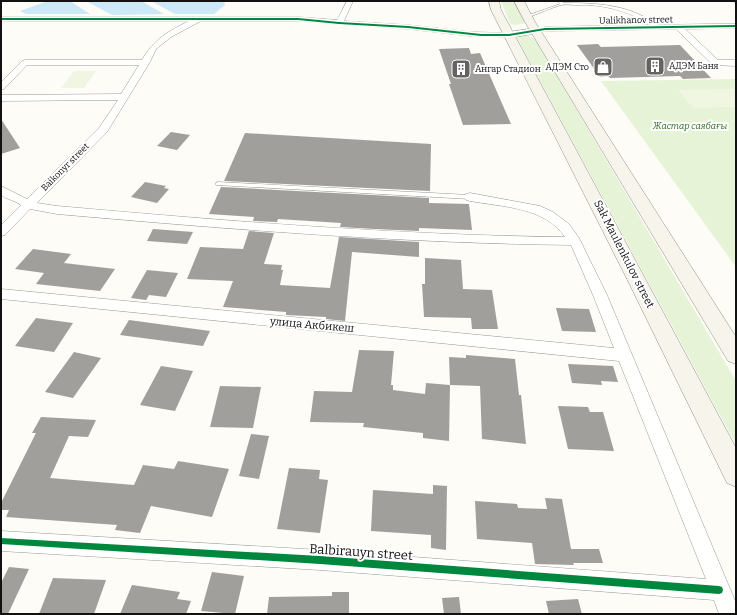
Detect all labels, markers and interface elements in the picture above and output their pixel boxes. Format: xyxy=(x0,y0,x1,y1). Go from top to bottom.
street label: Ualikhanov street xyxy=(599,14,674,26)
building icon: АДЭМ Баня xyxy=(644,55,666,77)
shop icon: АДЭМ Сто xyxy=(592,56,614,78)
building icon: Ангар Стадион xyxy=(450,58,472,80)
place label: АДЭМ Баня xyxy=(669,61,719,71)
place label: АДЭМ Сто xyxy=(546,62,589,72)
place label: Ангар Стадион xyxy=(475,64,541,74)
park label: Жастар саябағы xyxy=(652,121,727,131)
street label: Baikonyr street xyxy=(39,140,92,193)
street label: Sak Maulenkulov street xyxy=(591,198,657,310)
street label: улица Акбикеш xyxy=(268,315,355,335)
street label: Balbirauyn street xyxy=(309,541,413,563)

